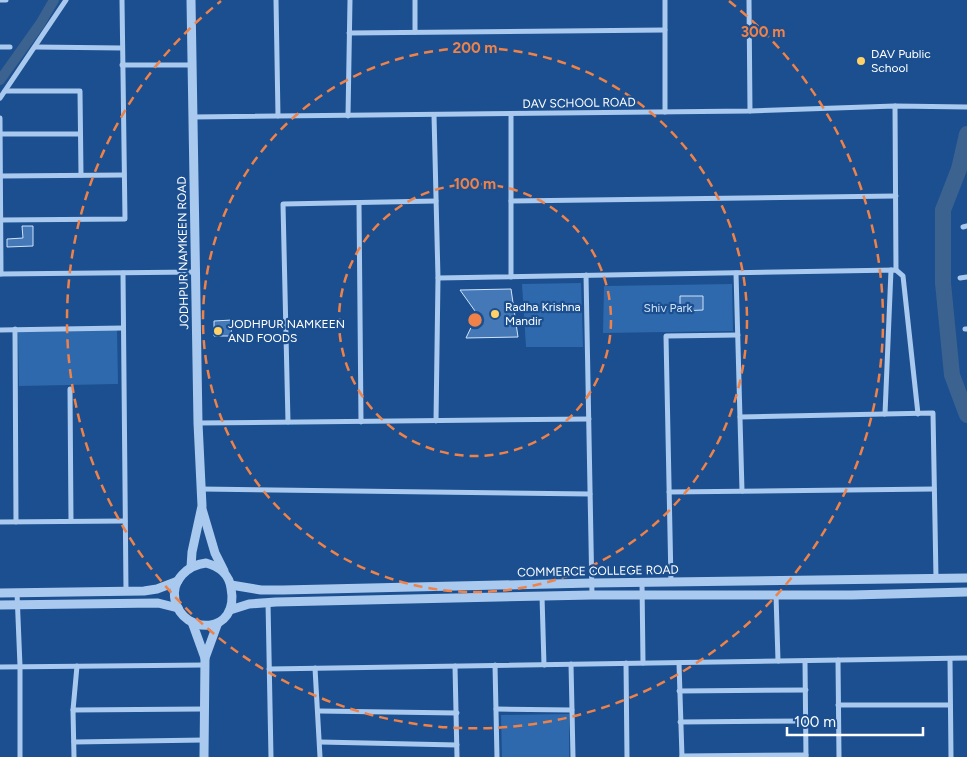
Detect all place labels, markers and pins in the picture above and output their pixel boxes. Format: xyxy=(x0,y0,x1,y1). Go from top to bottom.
place label: DAV Public School xyxy=(871,47,931,75)
marker: DAV Public School xyxy=(855,55,867,67)
place label: Radha Krishna Mandir xyxy=(505,300,581,328)
marker: Radha Krishna Mandir xyxy=(489,308,501,320)
centre of rings xyxy=(466,311,484,329)
place label: JODHPUR NAMKEEN AND FOODS xyxy=(228,317,345,345)
marker: JODHPUR NAMKEEN AND FOODS xyxy=(212,325,224,337)

